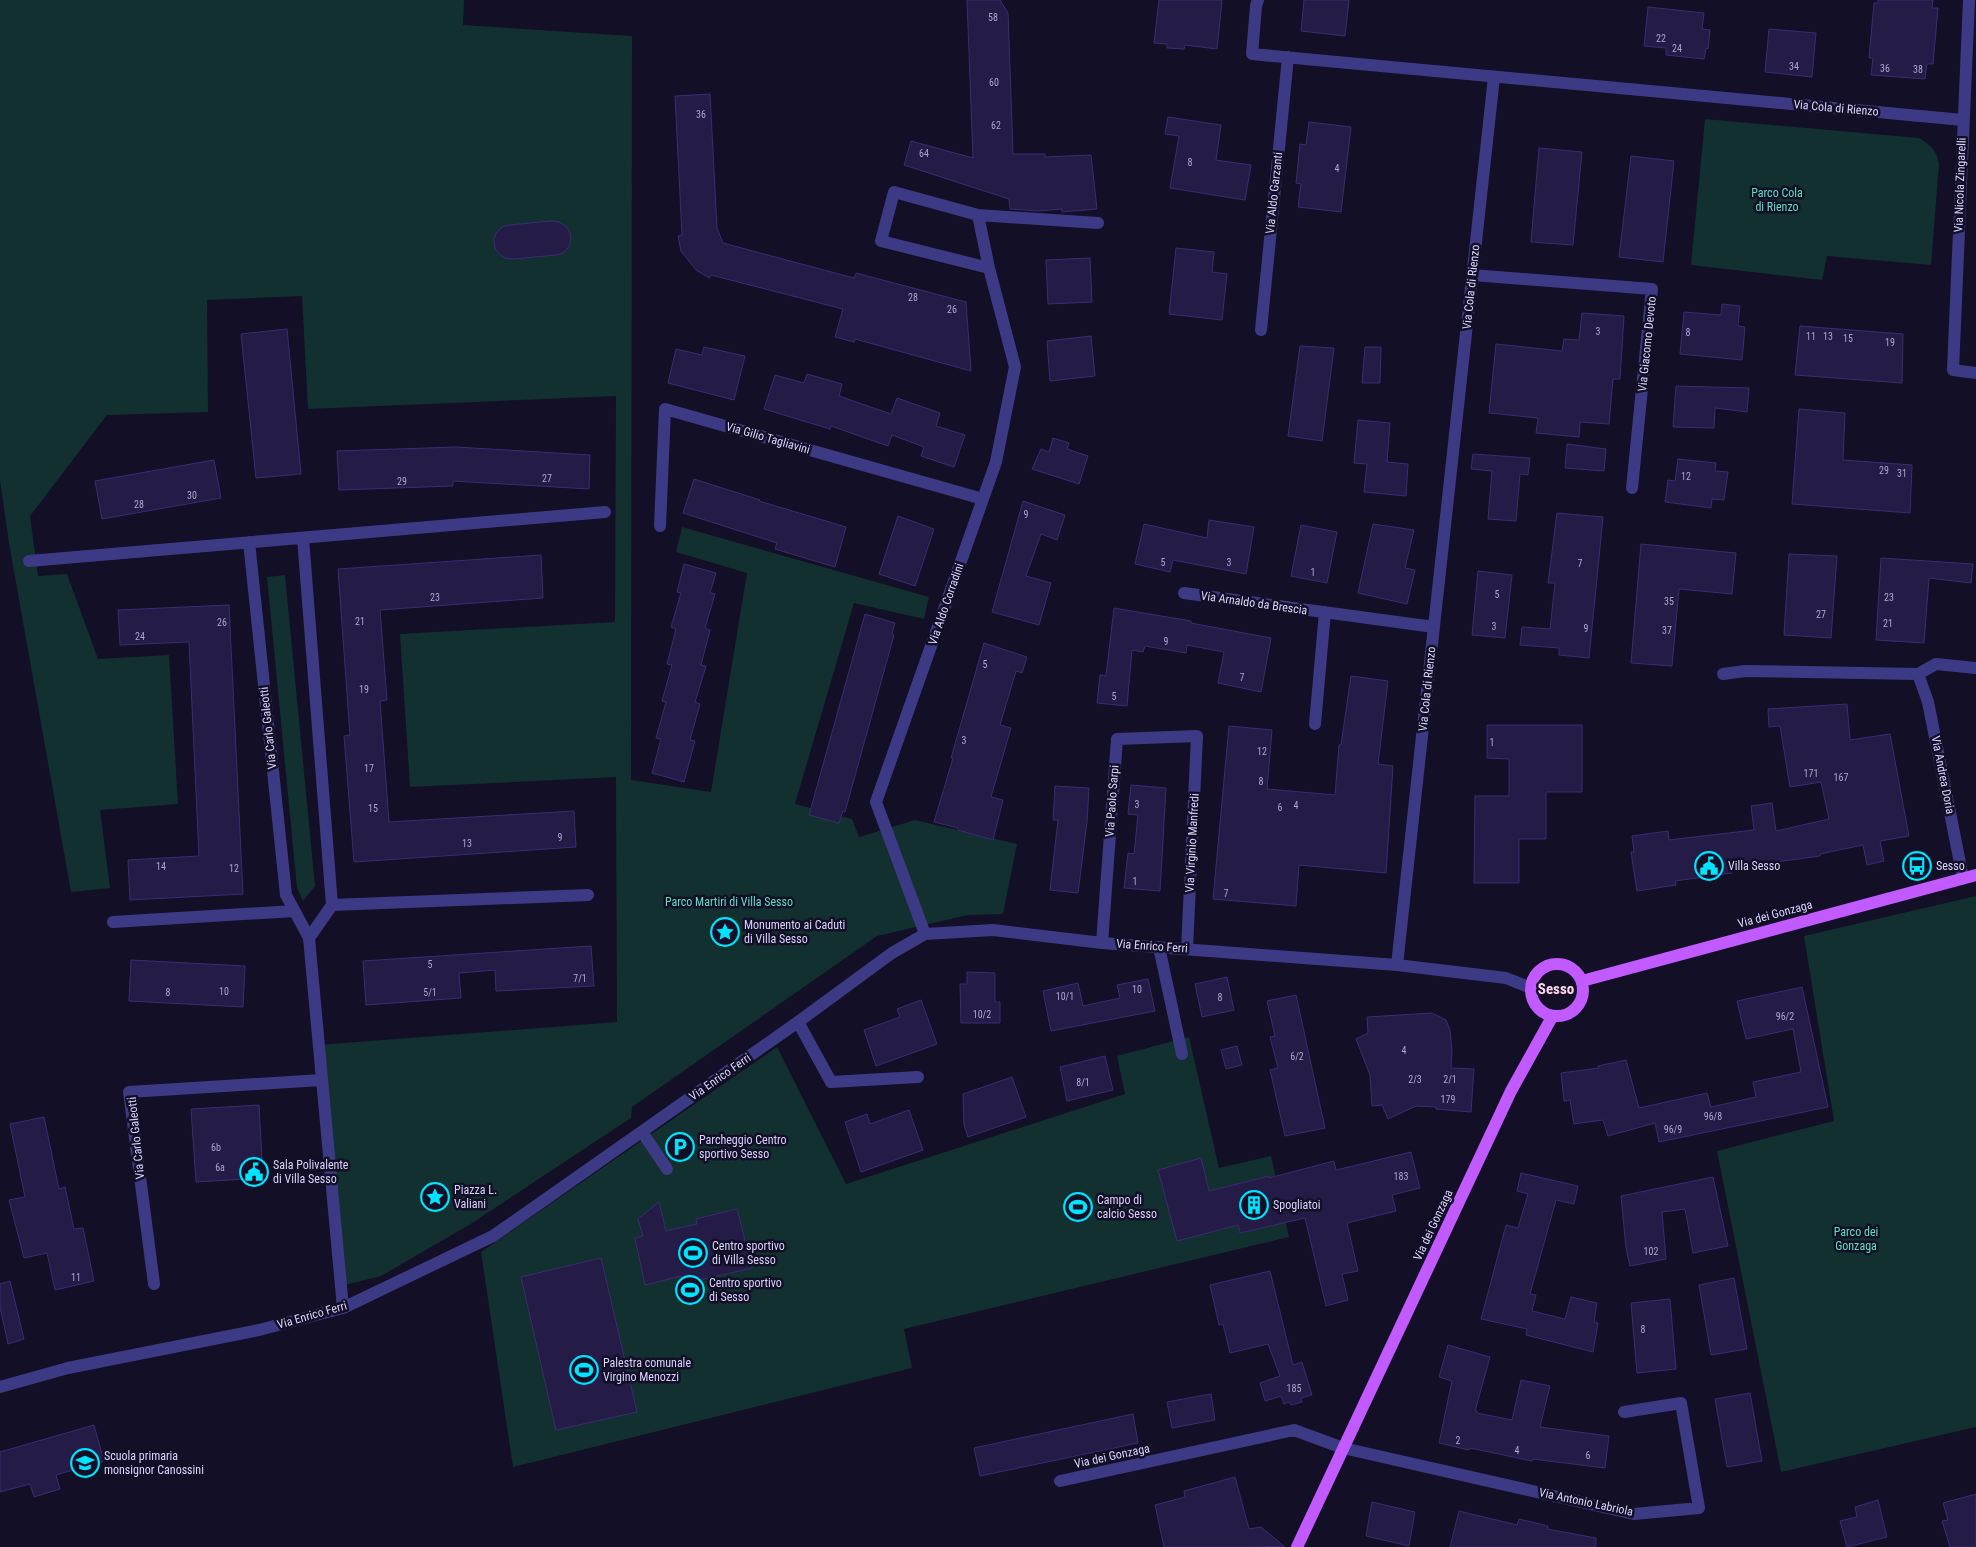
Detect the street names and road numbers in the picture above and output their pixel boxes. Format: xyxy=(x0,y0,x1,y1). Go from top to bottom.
street label: Via Cola di Rienzo xyxy=(1793,97,1879,119)
street label: Via Nicola Zingarelli xyxy=(1951,137,1969,233)
street label: Via Aldo Garzanti xyxy=(1263,151,1285,235)
street label: Via Cola di Rienzo xyxy=(1460,244,1482,330)
street label: Via Giacomo Devoto xyxy=(1635,296,1659,392)
street label: Via Gilio Tagliavini xyxy=(724,419,812,457)
street label: Via Aldo Corradini xyxy=(925,561,967,647)
street label: Via Arnaldo da Brescia xyxy=(1200,589,1308,617)
street label: Via Cola di Rienzo xyxy=(1416,646,1438,732)
street label: Via Carlo Galeotti xyxy=(257,686,279,770)
street label: Via Andrea Doria xyxy=(1929,735,1957,816)
street label: Via Paolo Sarpi xyxy=(1102,765,1122,837)
street label: Via Virginio Manfredi xyxy=(1182,793,1202,893)
street label: Via dei Gonzaga xyxy=(1736,897,1814,931)
street label: Via Enrico Ferri xyxy=(1116,937,1188,955)
street label: Via Enrico Ferri xyxy=(687,1051,753,1103)
street label: Via Carlo Galeotti xyxy=(125,1096,147,1180)
street label: Via dei Gonzaga xyxy=(1410,1187,1456,1263)
street label: Via Enrico Ferri xyxy=(276,1298,348,1332)
street label: Via dei Gonzaga xyxy=(1073,1441,1151,1471)
street label: Via Antonio Labriola xyxy=(1538,1485,1635,1519)

